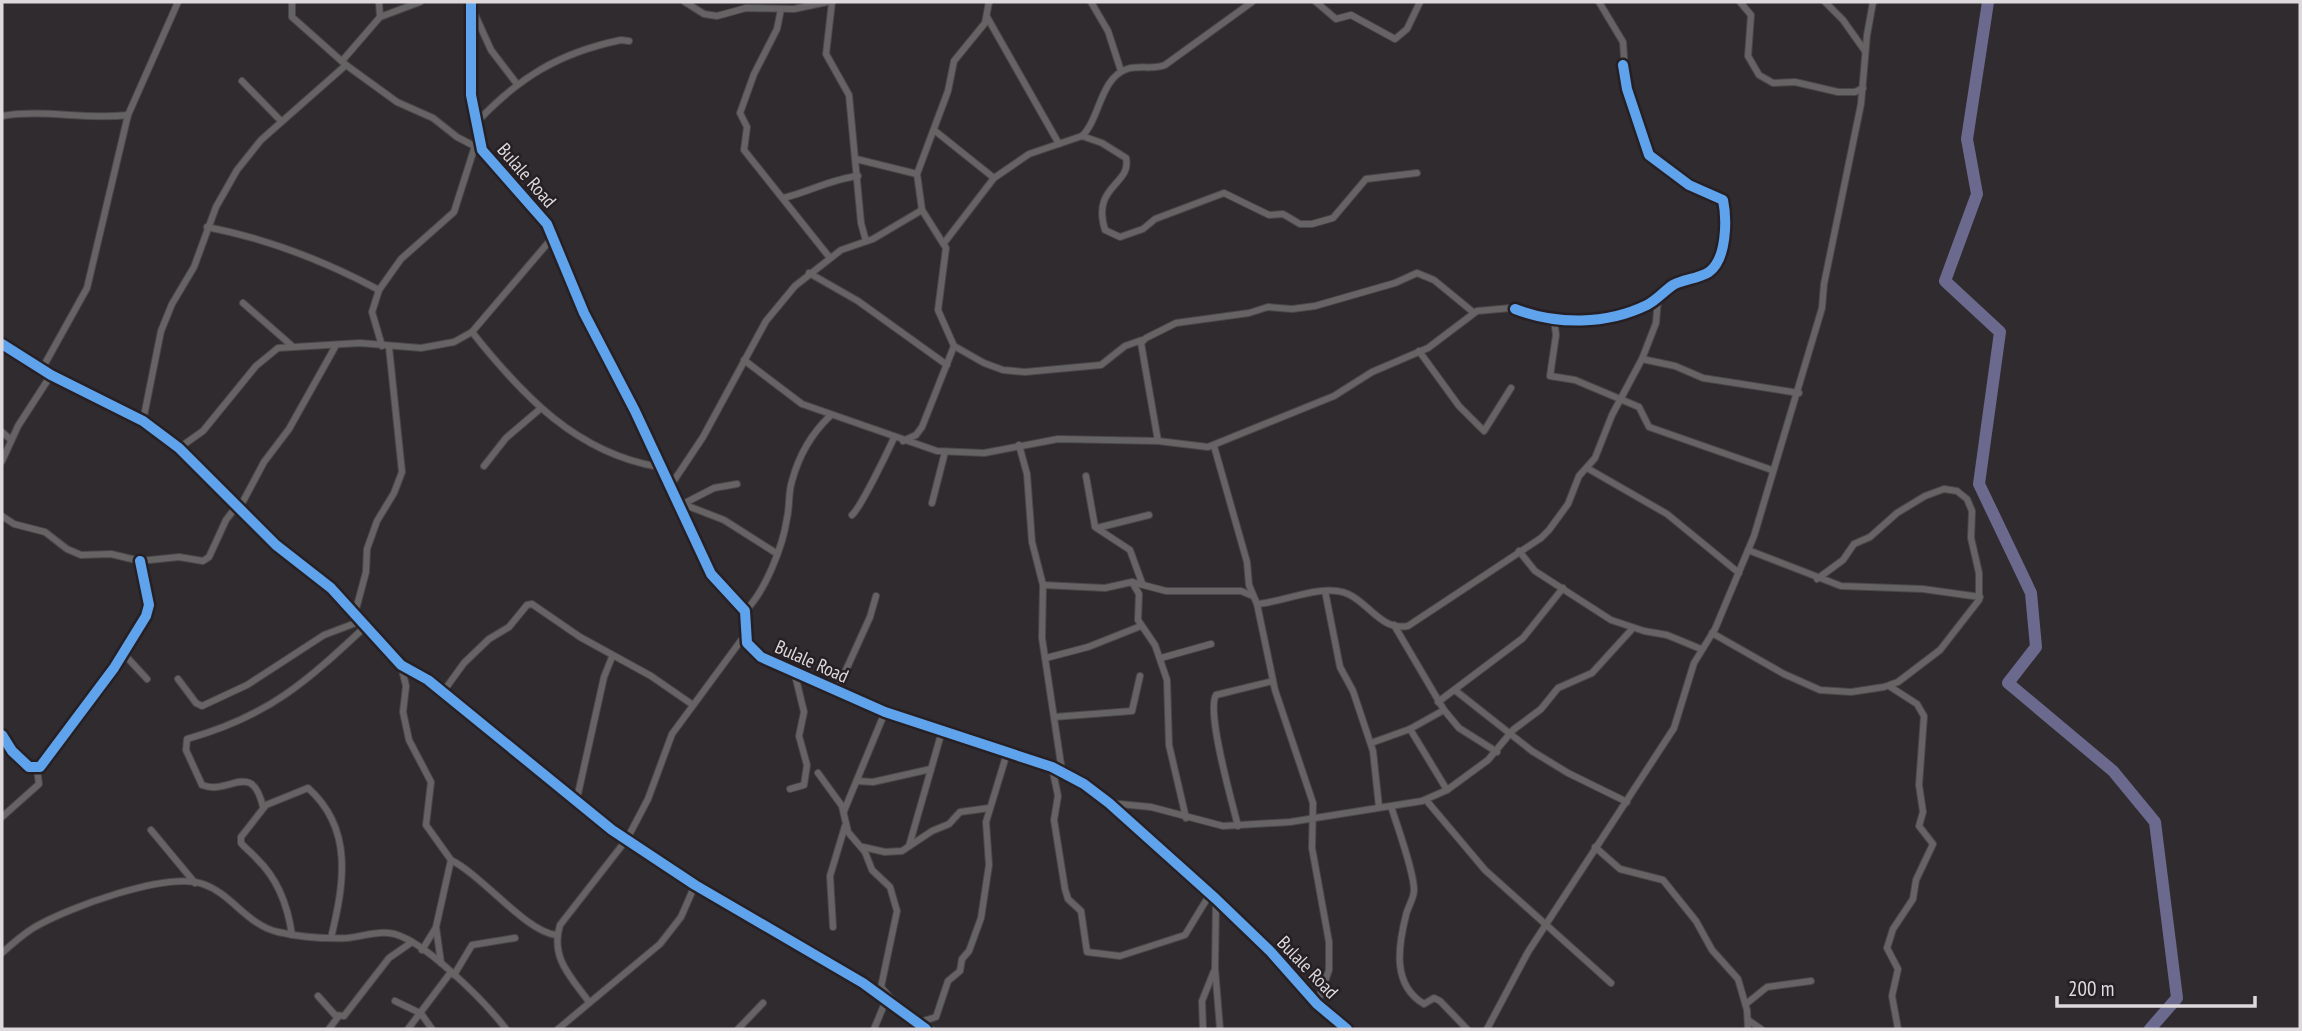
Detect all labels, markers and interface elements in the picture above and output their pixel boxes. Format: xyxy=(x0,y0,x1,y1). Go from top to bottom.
street label: Bulale Road xyxy=(492,138,562,212)
street label: Bulale Road xyxy=(772,634,852,688)
street label: Bulale Road xyxy=(1272,931,1344,1003)
scale bar xyxy=(2057,964,2255,1008)
text: 200 m xyxy=(2068,975,2114,1002)

